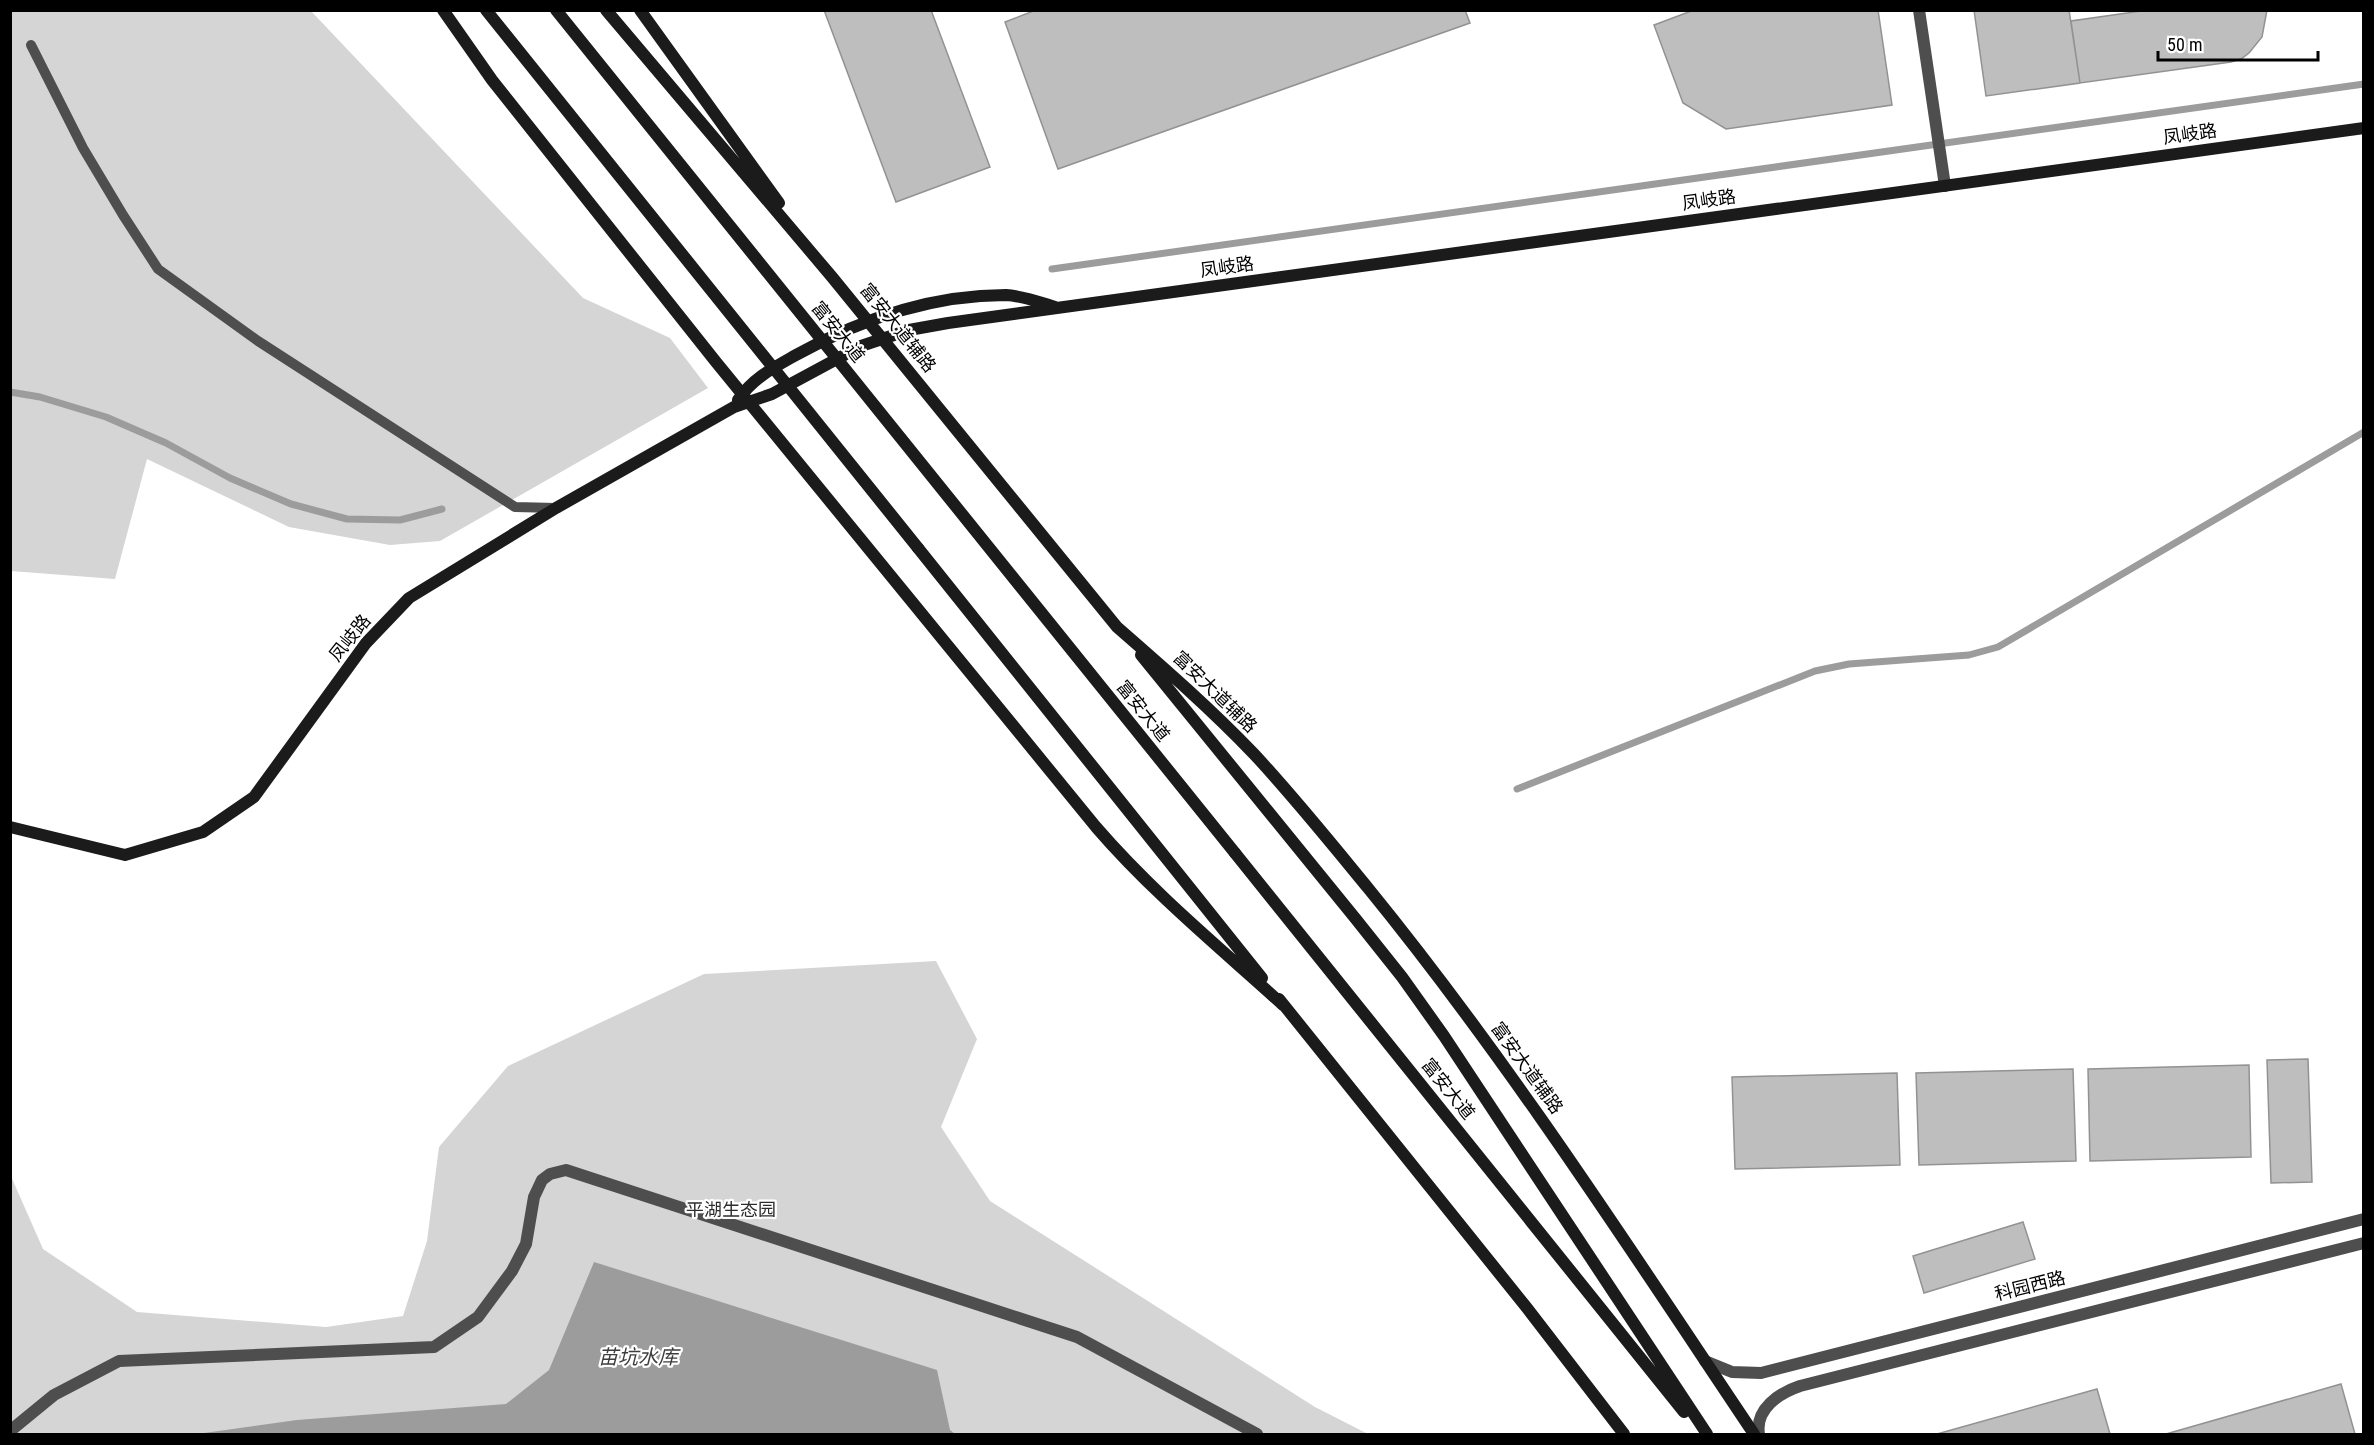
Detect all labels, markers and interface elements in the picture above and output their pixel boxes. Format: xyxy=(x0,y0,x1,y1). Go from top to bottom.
scale bar xyxy=(2158,24,2318,62)
text: 50 m xyxy=(2167,34,2202,55)
street label: 凤岐路 xyxy=(2162,119,2218,148)
street label: 凤岐路 xyxy=(1681,185,1737,214)
street label: 凤岐路 xyxy=(1199,252,1255,281)
street label: 富安大道辅路 xyxy=(856,279,941,376)
street label: 富安大道 xyxy=(808,297,869,366)
street label: 凤岐路 xyxy=(324,610,375,665)
street label: 富安大道辅路 xyxy=(1169,647,1261,737)
street label: 富安大道 xyxy=(1113,676,1174,745)
street label: 富安大道辅路 xyxy=(1487,1018,1568,1118)
street label: 富安大道 xyxy=(1418,1054,1479,1123)
park label: 平湖生态园 xyxy=(686,1199,776,1220)
street label: 科园西路 xyxy=(1992,1267,2067,1304)
water label: 苗坑水库 xyxy=(598,1345,681,1369)

